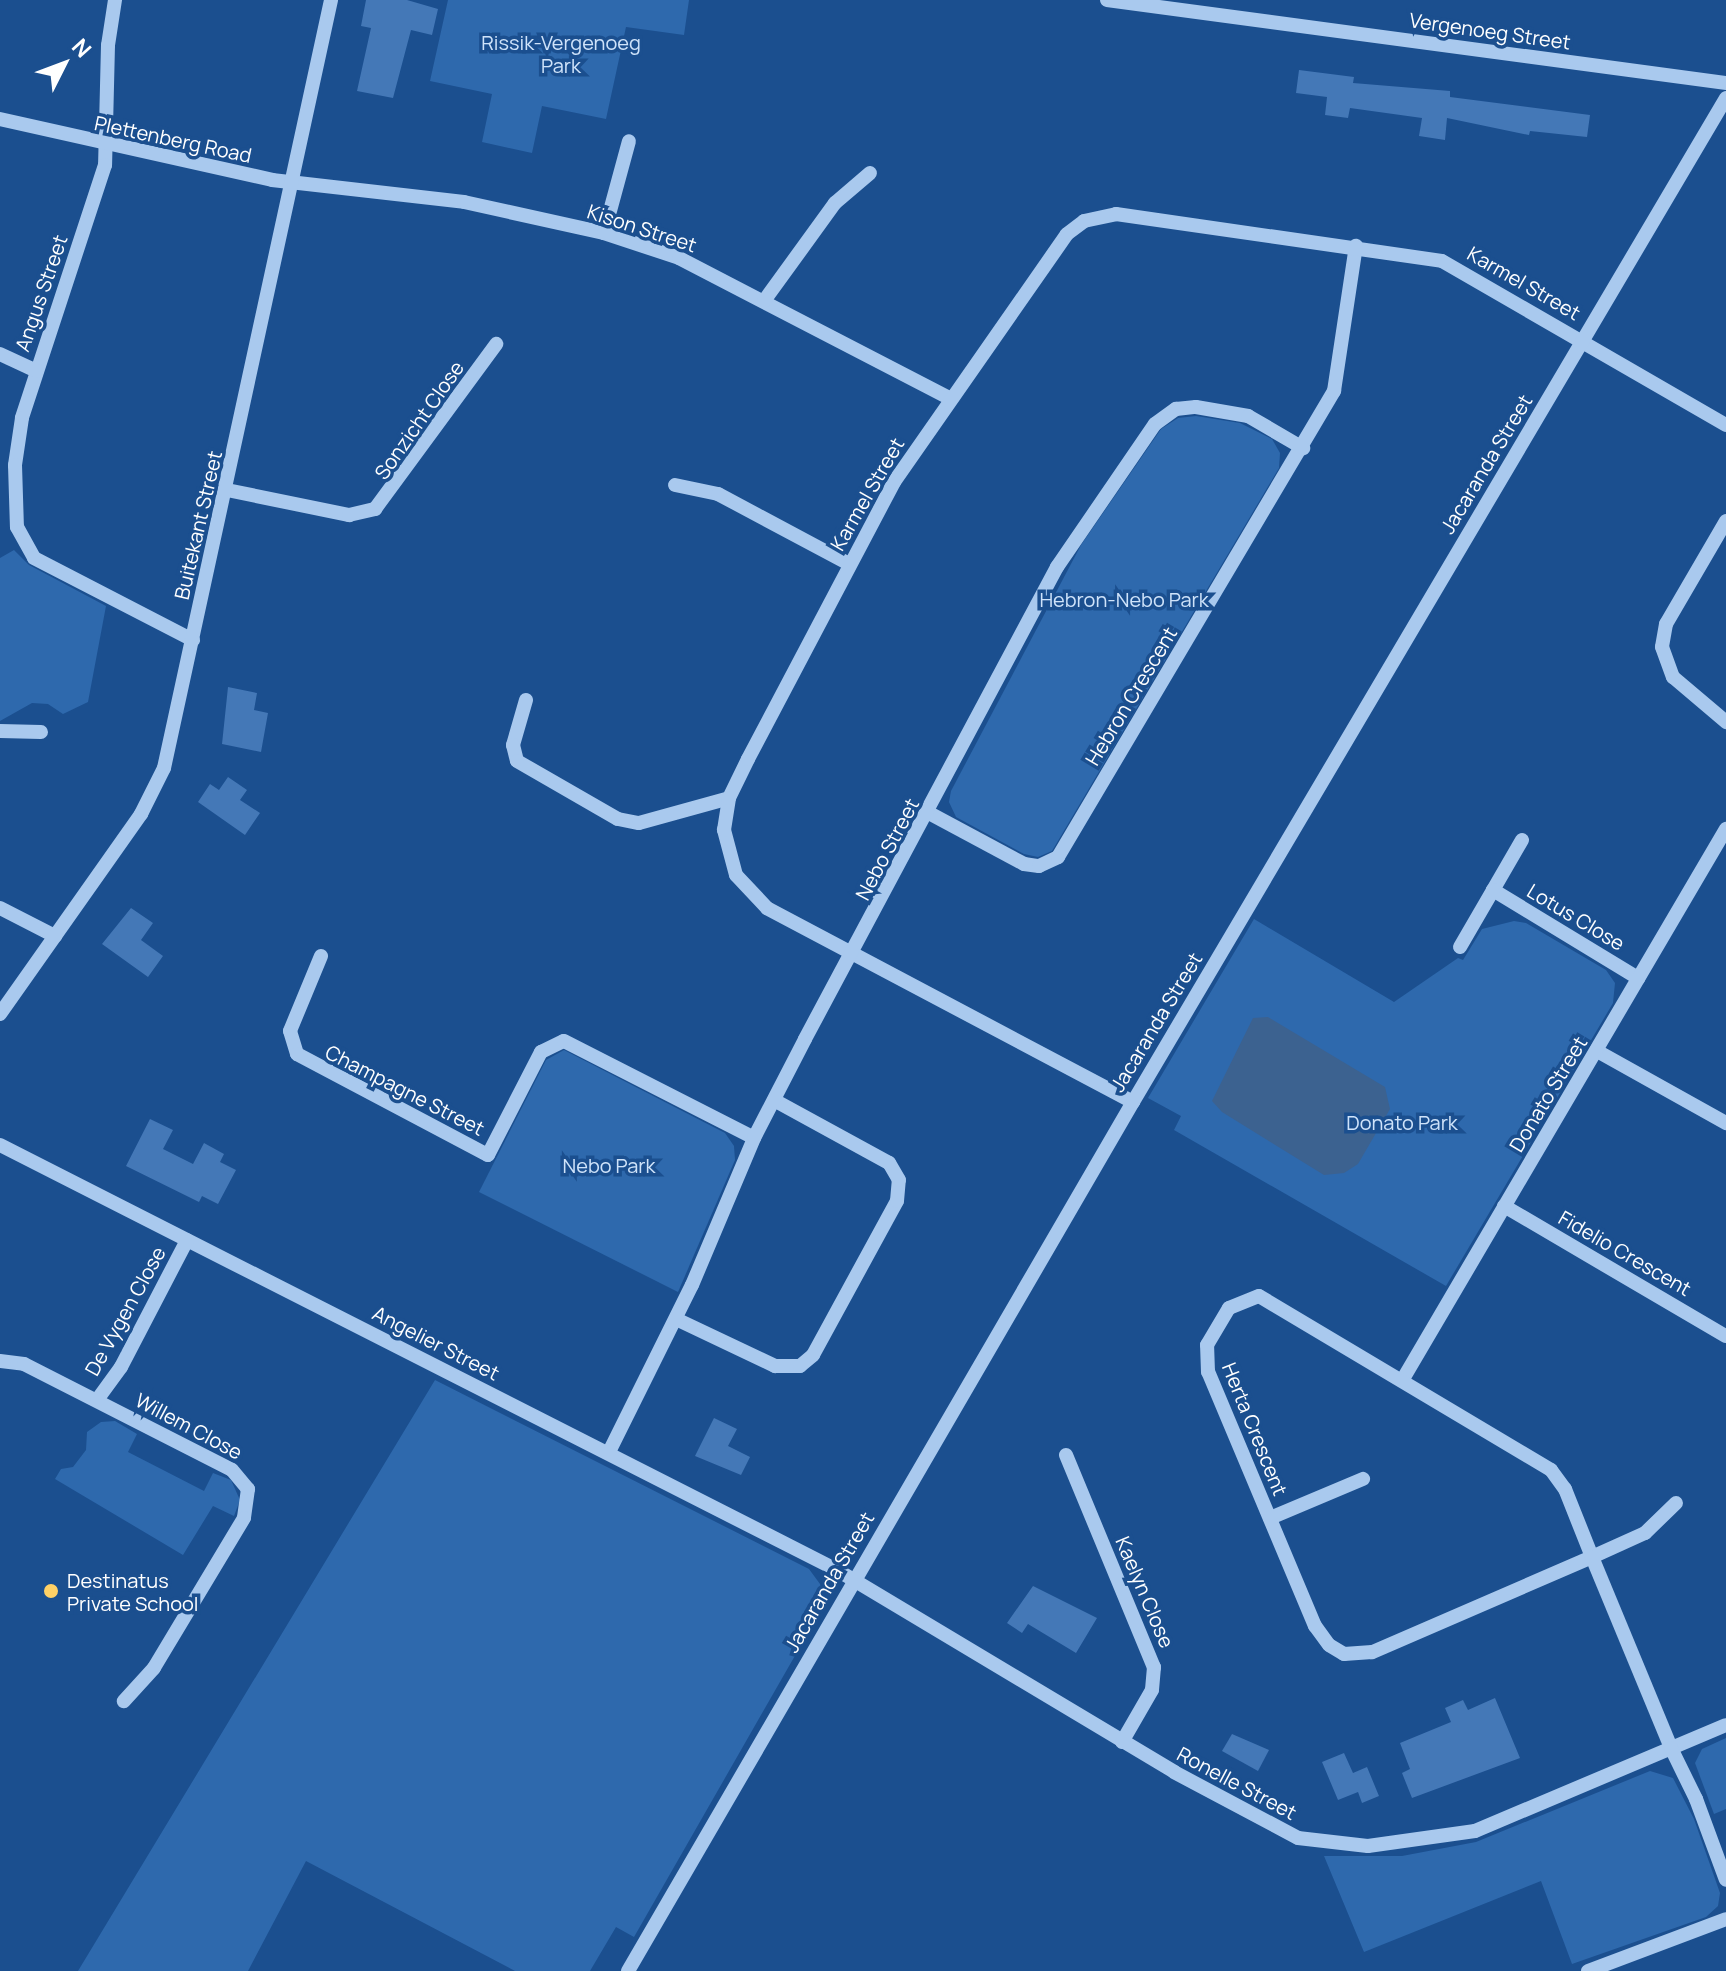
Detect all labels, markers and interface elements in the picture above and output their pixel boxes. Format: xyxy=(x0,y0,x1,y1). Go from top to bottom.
street label: Vergenoeg Street xyxy=(1408,8,1572,54)
north arrow xyxy=(24,24,104,104)
park label: Rissik-Vergenoeg Park xyxy=(481,31,641,78)
text: N xyxy=(65,32,98,64)
street label: Plettenberg Road xyxy=(92,111,254,167)
street label: Kison Street xyxy=(584,199,700,257)
street label: Angus Street xyxy=(10,232,72,354)
street label: Karmel Street xyxy=(1463,241,1585,325)
street label: Sonzicht Close xyxy=(369,356,469,484)
street label: Jacaranda Street xyxy=(1435,390,1537,538)
street label: Karmel Street xyxy=(825,433,909,555)
street label: Buitekant Street xyxy=(169,448,227,602)
park label: Hebron-Nebo Park xyxy=(1039,587,1209,611)
street label: Hebron Crescent xyxy=(1080,622,1182,770)
street label: Nebo Street xyxy=(850,794,924,904)
street label: Lotus Close xyxy=(1523,879,1629,955)
street label: Jacaranda Street xyxy=(1105,948,1207,1096)
street label: Donato Street xyxy=(1504,1032,1592,1156)
street label: Champagne Street xyxy=(321,1040,489,1140)
park label: Donato Park xyxy=(1346,1110,1458,1134)
park label: Nebo Park xyxy=(563,1153,655,1177)
street label: Fidelio Crescent xyxy=(1554,1205,1696,1301)
street label: De Vygen Close xyxy=(80,1242,170,1380)
street label: Angelier Street xyxy=(369,1301,503,1385)
street label: Herta Crescent xyxy=(1217,1359,1293,1499)
street label: Willem Close xyxy=(131,1388,247,1464)
street label: Jacaranda Street xyxy=(779,1508,879,1656)
street label: Kaelyn Close xyxy=(1111,1533,1179,1651)
place label: Destinatus Private School xyxy=(67,1568,199,1615)
marker: Destinatus Private School xyxy=(42,1582,60,1600)
street label: Ronelle Street xyxy=(1173,1741,1301,1825)

